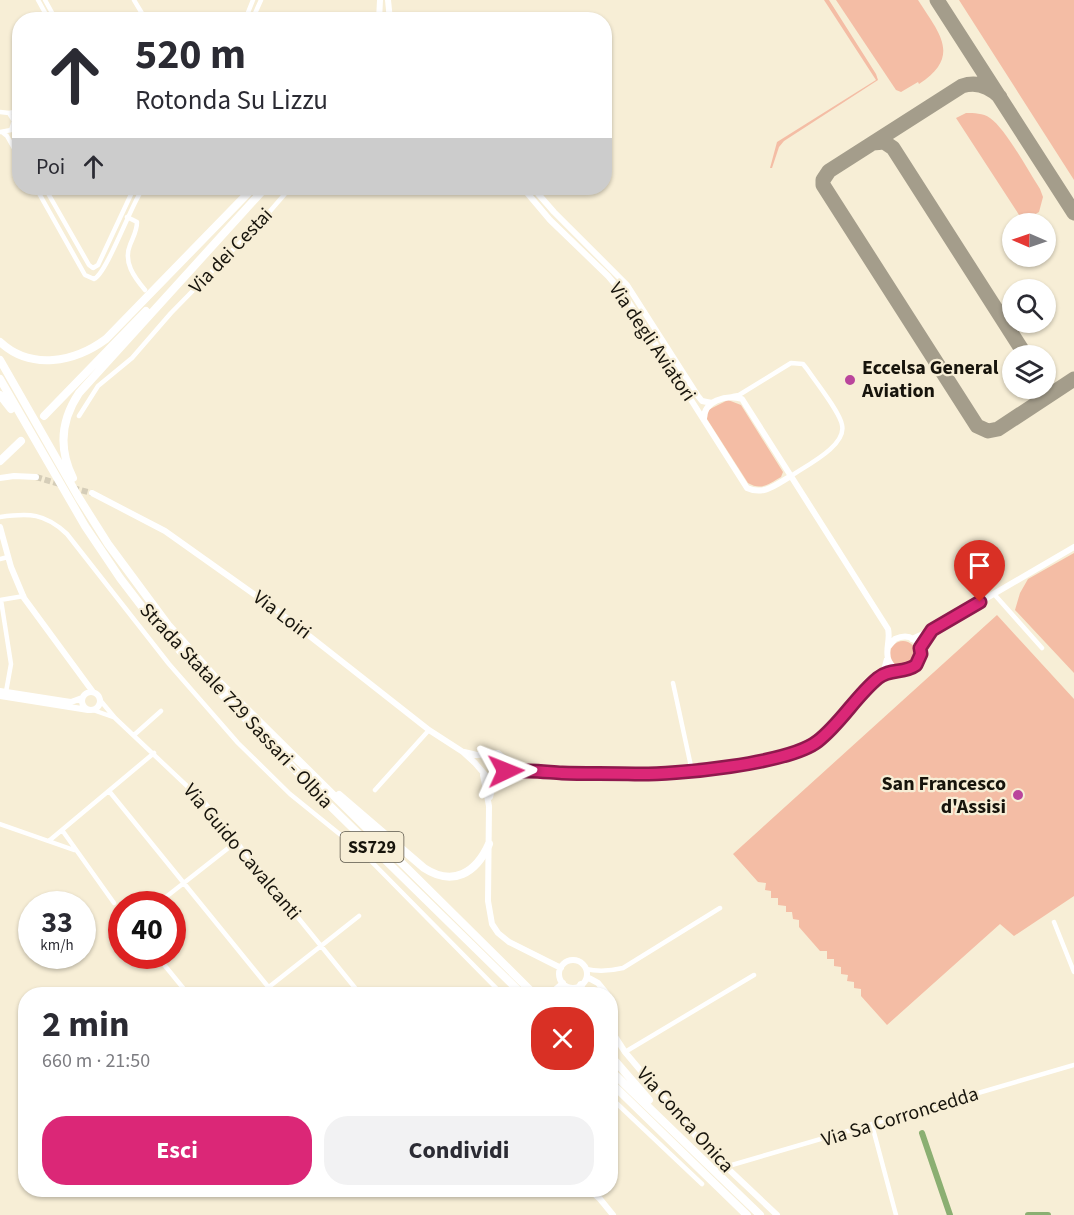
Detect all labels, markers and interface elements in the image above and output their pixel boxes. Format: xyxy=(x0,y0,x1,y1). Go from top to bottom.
text: 520 m xyxy=(135,25,246,85)
icon: ahead xyxy=(36,36,114,114)
text: Rotonda Su Lizzu xyxy=(135,81,328,120)
icon: ahead xyxy=(77,150,110,183)
text: Poi xyxy=(36,151,65,183)
street label: Via dei Cestai xyxy=(183,202,279,300)
north arrow xyxy=(1002,213,1056,267)
map controls xyxy=(1002,213,1056,399)
street label: Via degli Aviatori xyxy=(602,277,702,407)
button: search xyxy=(1002,279,1056,333)
button: layers xyxy=(1002,345,1056,399)
place label: Eccelsa General Aviation xyxy=(861,354,999,405)
marker: Eccelsa General Aviation xyxy=(843,373,857,387)
pin xyxy=(954,540,1005,602)
icon: arrive xyxy=(963,549,996,582)
street label: Via Loiri xyxy=(247,584,317,646)
street label: Strada Statale 729 Sassari - Olbia xyxy=(133,597,339,815)
position arrow xyxy=(474,739,538,803)
place label: San Francesco d'Assisi xyxy=(882,770,1006,821)
street label: Via Guido Cavalcanti xyxy=(176,778,308,926)
marker: San Francesco d'Assisi xyxy=(1011,788,1025,802)
road number: SS729 xyxy=(340,832,404,862)
speed limit sign: 40 xyxy=(108,891,186,969)
text: 33 xyxy=(41,901,73,944)
text: km/h xyxy=(40,935,74,956)
text: 2 min xyxy=(42,999,130,1050)
button: close xyxy=(531,1007,594,1070)
text: 660 m · 21:50 xyxy=(42,1047,150,1075)
street label: Via Conca Onica xyxy=(630,1061,740,1179)
street label: Via Sa Corroncedda xyxy=(818,1080,982,1154)
button: Esci xyxy=(42,1116,312,1185)
button: Condividi xyxy=(324,1116,594,1185)

